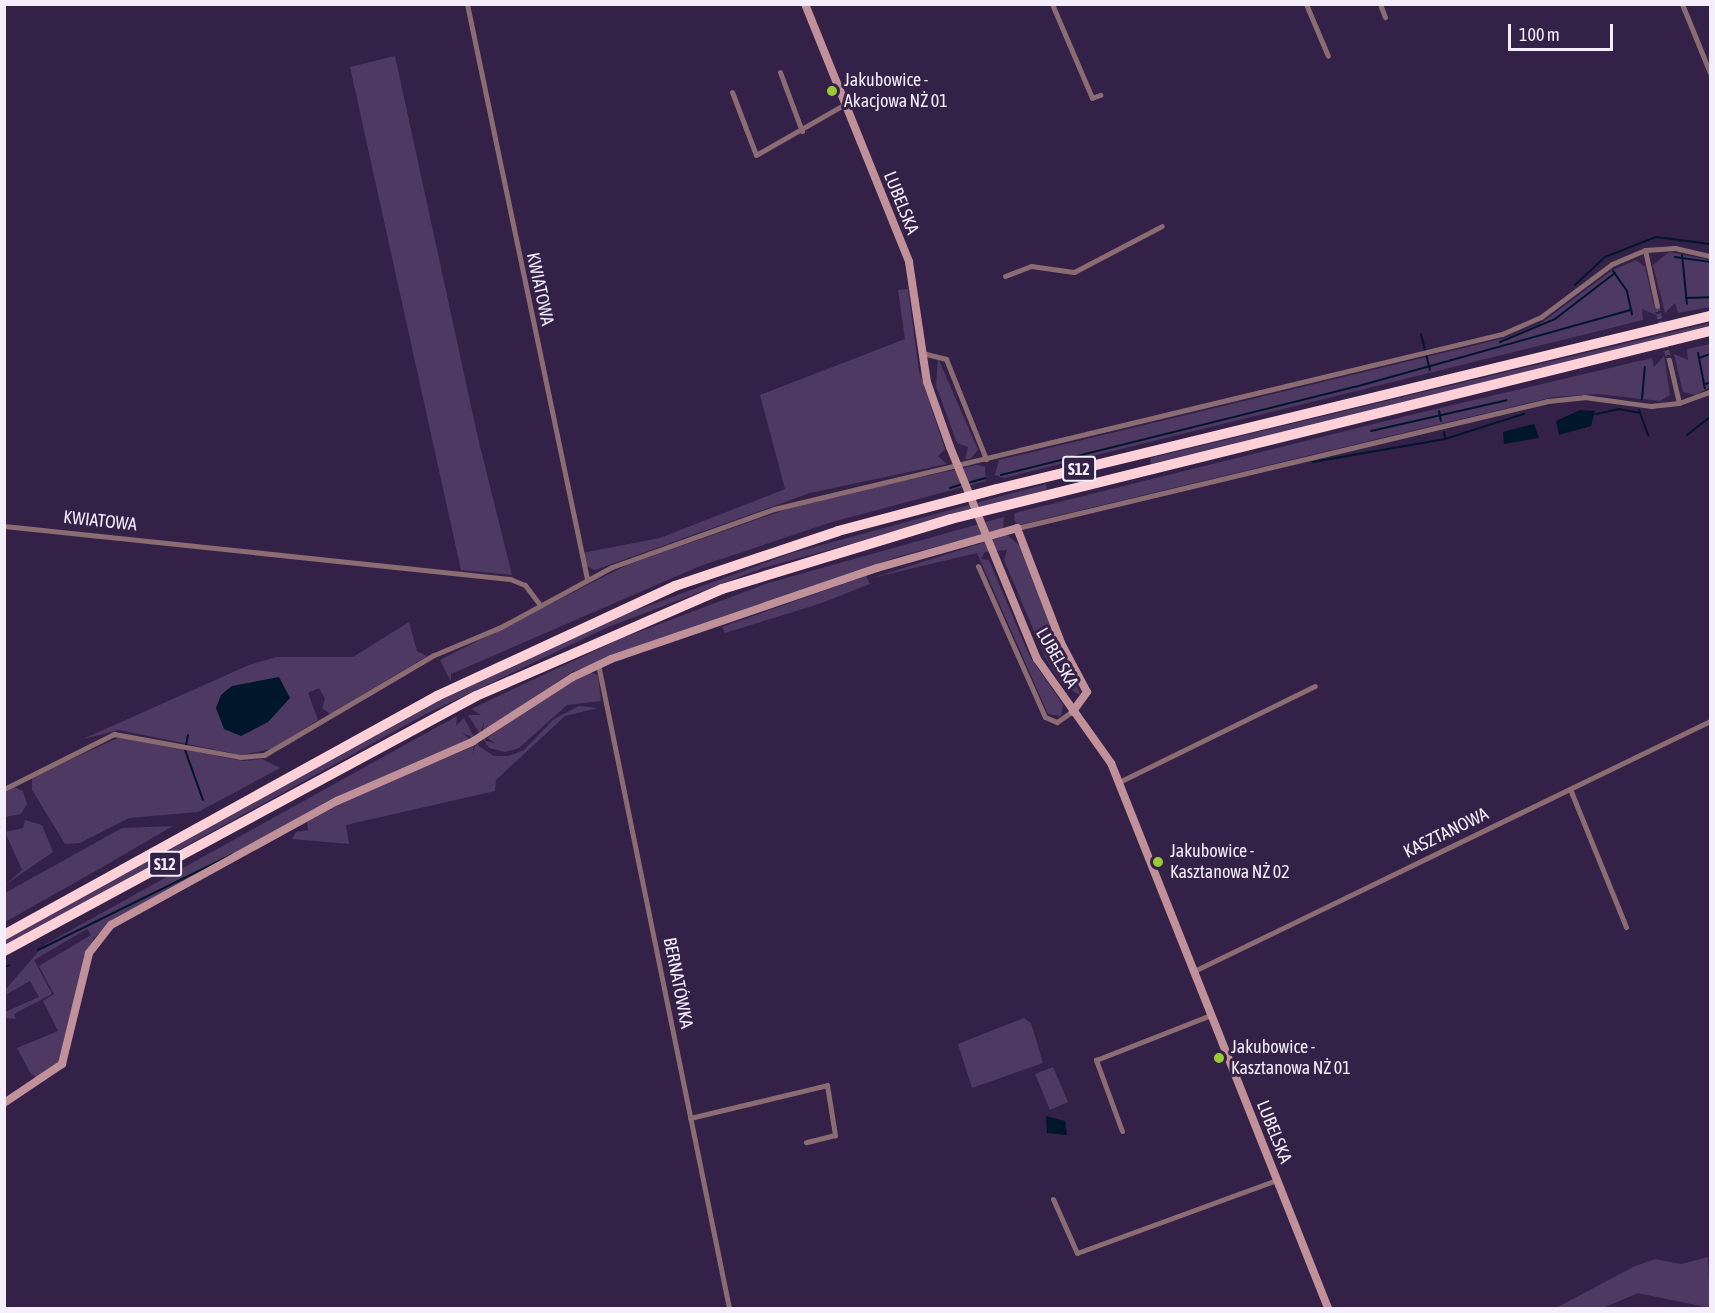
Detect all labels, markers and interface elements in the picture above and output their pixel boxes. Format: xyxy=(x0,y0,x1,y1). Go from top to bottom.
scale bar xyxy=(1511,12,1616,50)
text: 100 m xyxy=(1519,24,1560,45)
place label: Jakubowice - Akacjowa NŻ 01 xyxy=(844,70,948,112)
marker: Jakubowice - Akacjowa NŻ 01 xyxy=(825,84,839,98)
street label: LUBELSKA xyxy=(879,168,923,238)
street label: KWIATOWA xyxy=(522,251,558,327)
road number: S12 xyxy=(1061,456,1097,482)
street label: KWIATOWA xyxy=(62,506,138,536)
street label: LUBELSKA xyxy=(1031,624,1083,692)
street label: KASZTANOWA xyxy=(1400,803,1492,863)
place label: Jakubowice - Kasztanowa NŻ 02 xyxy=(1170,841,1290,884)
road number: S12 xyxy=(147,851,183,877)
marker: Jakubowice - Kasztanowa NŻ 02 xyxy=(1151,855,1165,869)
street label: BERNATÓWKA xyxy=(659,936,697,1030)
place label: Jakubowice - Kasztanowa NŻ 01 xyxy=(1231,1037,1351,1080)
marker: Jakubowice - Kasztanowa NŻ 01 xyxy=(1212,1051,1226,1065)
street label: LUBELSKA xyxy=(1252,1097,1296,1167)

